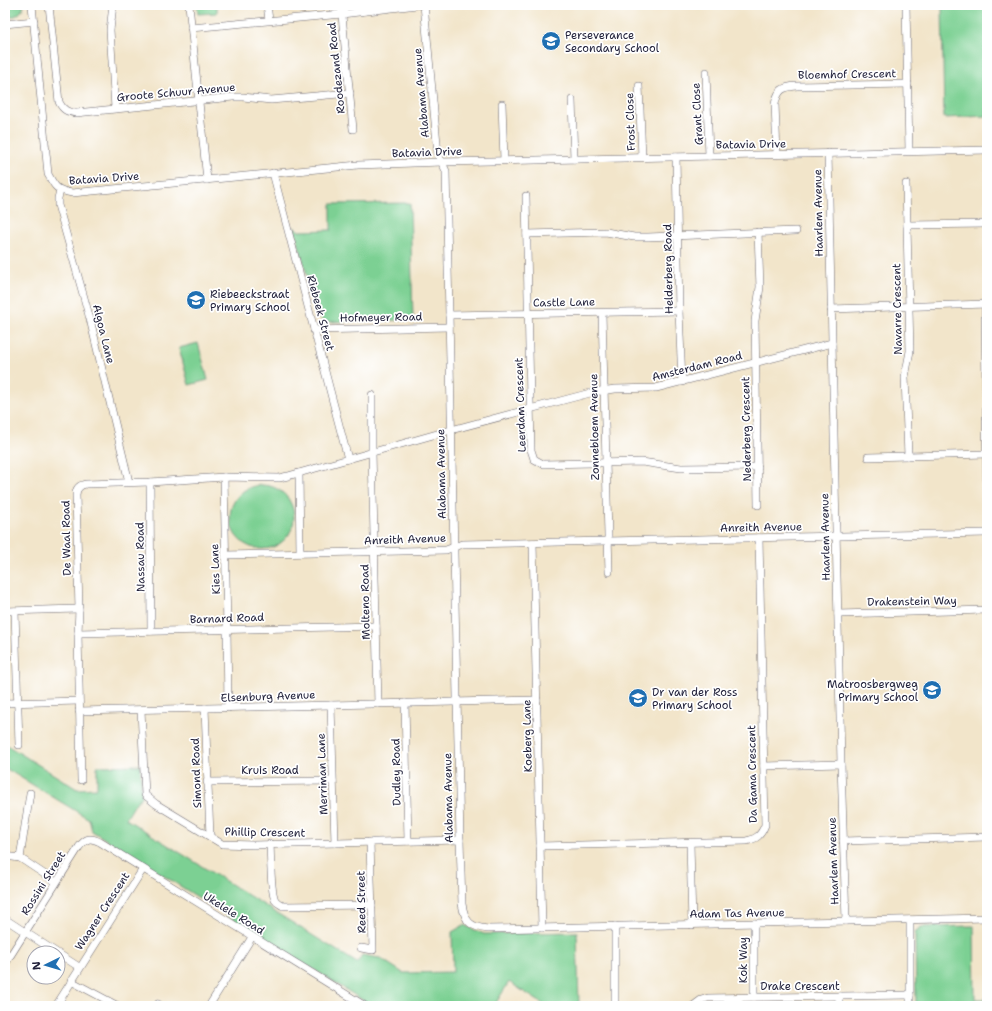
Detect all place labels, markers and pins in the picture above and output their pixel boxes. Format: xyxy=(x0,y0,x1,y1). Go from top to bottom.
place label: Perseverance Secondary School xyxy=(565,28,660,56)
school or university icon: Perseverance Secondary School xyxy=(540,30,562,52)
place label: Riebeeckstraat Primary School xyxy=(210,287,290,315)
school or university icon: Riebeeckstraat Primary School xyxy=(185,289,207,311)
place label: Matroosbergweg Primary School xyxy=(827,677,919,705)
school or university icon: Matroosbergweg Primary School xyxy=(921,679,943,701)
place label: Dr van der Ross Primary School xyxy=(652,685,738,713)
school or university icon: Dr van der Ross Primary School xyxy=(627,687,649,709)

